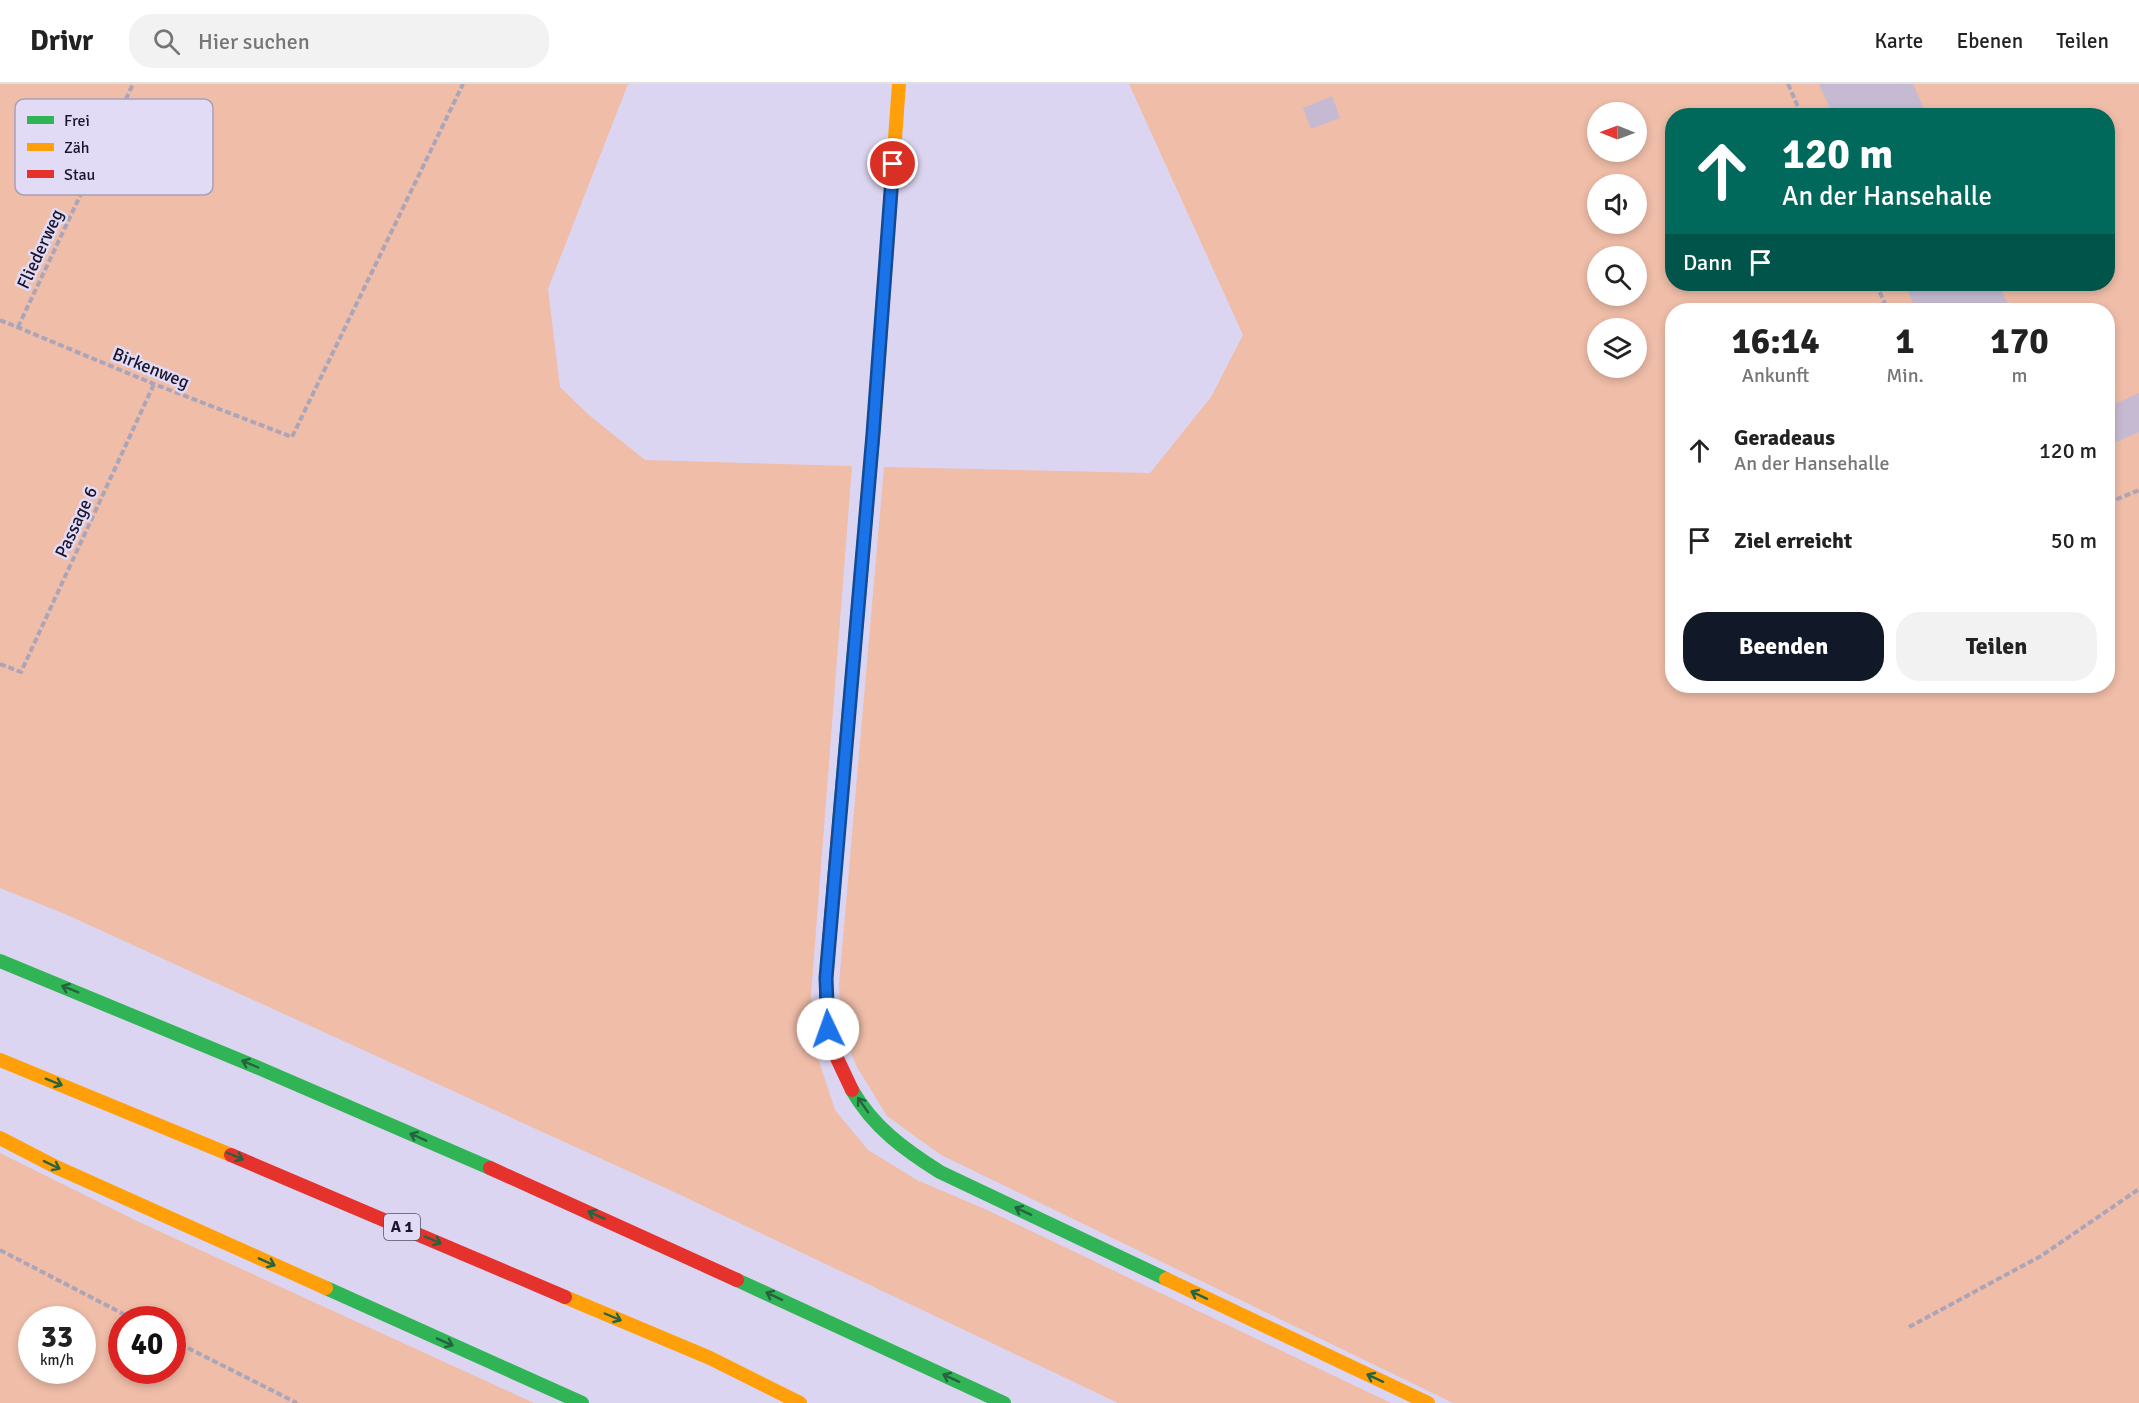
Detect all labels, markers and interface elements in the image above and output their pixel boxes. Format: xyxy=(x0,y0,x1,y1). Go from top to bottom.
search box xyxy=(129,14,549,68)
text: Drivr xyxy=(30,24,93,58)
icon: search xyxy=(150,25,183,58)
text: Hier suchen xyxy=(198,28,310,55)
text: Karte xyxy=(1874,28,1923,54)
text: Ebenen xyxy=(1956,28,2023,54)
text: Teilen xyxy=(2056,28,2109,54)
legend xyxy=(15,99,213,195)
north arrow xyxy=(1587,102,1647,162)
map controls xyxy=(1587,102,1647,378)
text: Frei xyxy=(64,111,90,131)
text: 120 m xyxy=(1782,129,1893,180)
icon: ahead xyxy=(1683,132,1761,210)
text: Zäh xyxy=(64,138,90,158)
pin xyxy=(867,138,918,189)
icon: arrive xyxy=(876,147,909,180)
text: Stau xyxy=(64,165,95,185)
button: sound xyxy=(1587,174,1647,234)
text: An der Hansehalle xyxy=(1782,180,1992,213)
street label: Fliederweg xyxy=(12,206,68,292)
button: search xyxy=(1587,246,1647,306)
icon: arrive xyxy=(1744,246,1777,279)
text: Dann xyxy=(1683,249,1732,276)
button: layers xyxy=(1587,318,1647,378)
text: 16:14 xyxy=(1731,319,1820,364)
text: 1 xyxy=(1895,319,1915,364)
text: 170 xyxy=(1990,319,2049,364)
street label: Birkenweg xyxy=(109,343,193,393)
text: Ankunft xyxy=(1742,363,1809,388)
text: Min. xyxy=(1886,363,1924,388)
text: m xyxy=(2011,363,2027,388)
text: Geradeaus xyxy=(1734,424,1835,451)
icon: ahead xyxy=(1683,434,1716,467)
text: 120 m xyxy=(2039,437,2097,464)
text: An der Hansehalle xyxy=(1734,451,1890,476)
street label: Passage 6 xyxy=(50,483,102,561)
icon: arrive xyxy=(1683,524,1716,557)
text: Ziel erreicht xyxy=(1734,527,1852,554)
text: 50 m xyxy=(2051,527,2097,554)
button: Beenden xyxy=(1683,612,1884,681)
button: Teilen xyxy=(1896,612,2097,681)
one-way arrow xyxy=(61,983,80,994)
position arrow xyxy=(796,997,860,1061)
one-way arrow xyxy=(242,1058,260,1069)
one-way arrow xyxy=(45,1077,63,1088)
one-way arrow xyxy=(857,1097,869,1113)
one-way arrow xyxy=(409,1130,427,1142)
one-way arrow xyxy=(225,1151,243,1162)
one-way arrow xyxy=(43,1159,61,1171)
one-way arrow xyxy=(1014,1205,1032,1217)
one-way arrow xyxy=(588,1209,606,1221)
road number: A 1 xyxy=(384,1214,420,1240)
one-way arrow xyxy=(424,1235,442,1246)
one-way arrow xyxy=(257,1257,276,1268)
one-way arrow xyxy=(1190,1288,1208,1300)
one-way arrow xyxy=(765,1289,783,1301)
speed limit sign: 40 xyxy=(108,1306,186,1384)
one-way arrow xyxy=(603,1312,621,1323)
text: 33 xyxy=(41,1319,73,1356)
one-way arrow xyxy=(435,1337,454,1348)
text: km/h xyxy=(40,1351,74,1369)
one-way arrow xyxy=(1367,1371,1385,1383)
one-way arrow xyxy=(942,1372,960,1384)

